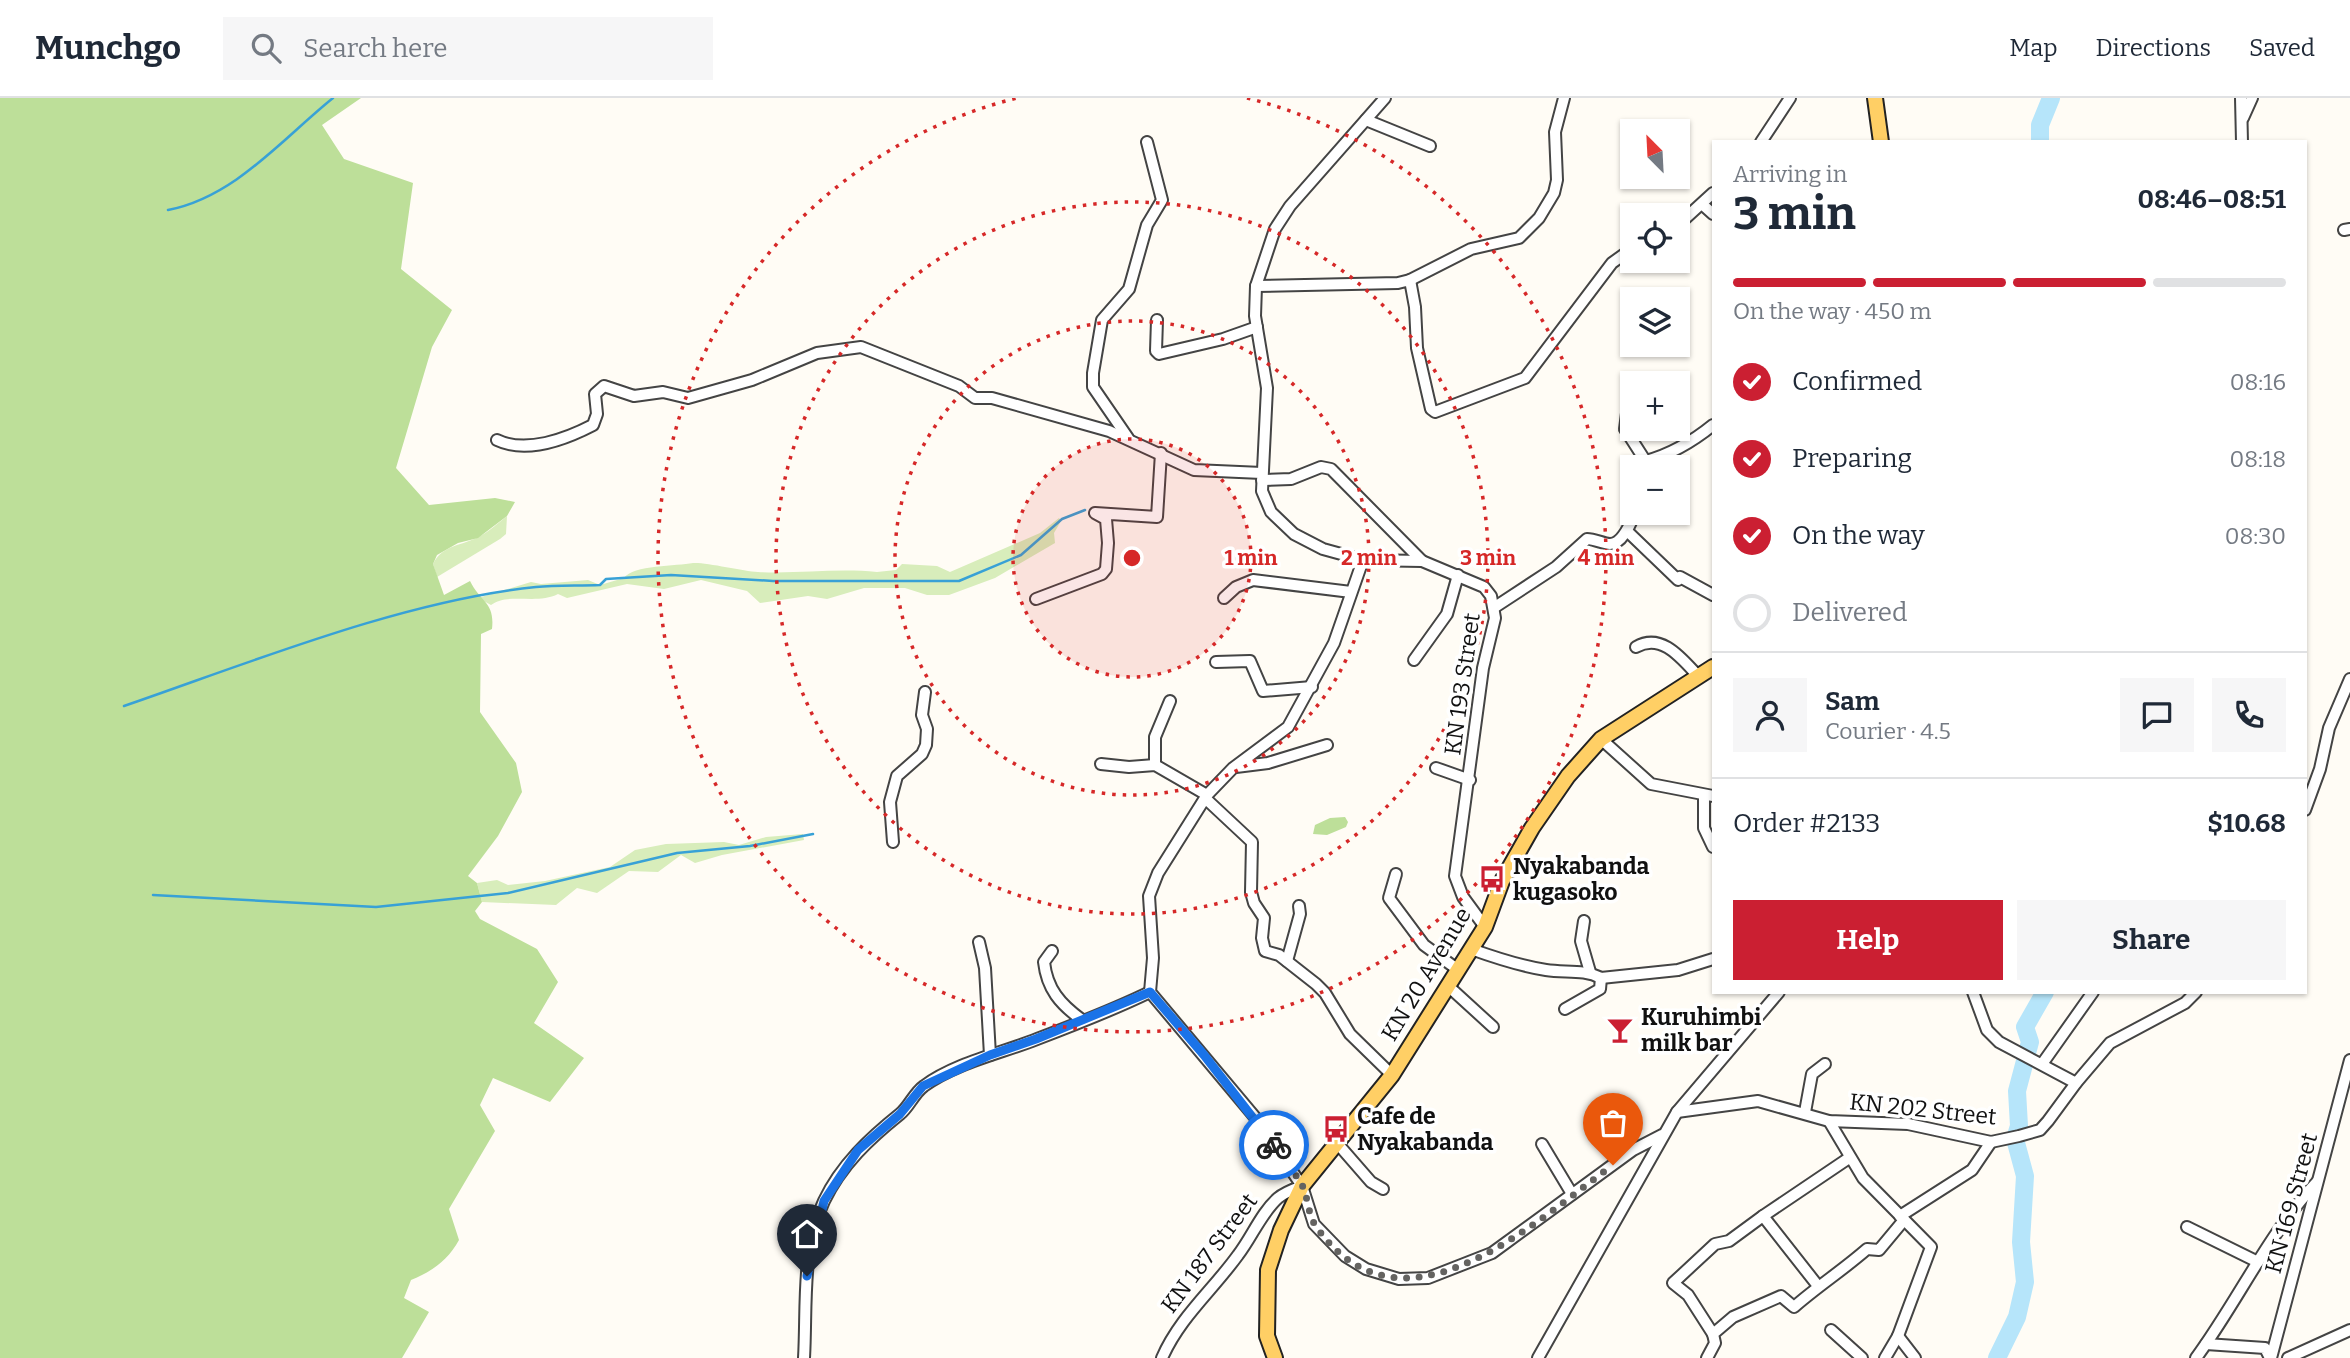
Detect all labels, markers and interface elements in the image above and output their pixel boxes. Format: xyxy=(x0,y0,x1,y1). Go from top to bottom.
search box xyxy=(223,17,713,80)
text: Munchgo xyxy=(35,28,181,68)
icon: search xyxy=(247,29,285,67)
text: Search here xyxy=(303,33,447,64)
text: Map xyxy=(2009,34,2058,62)
text: Directions xyxy=(2096,34,2211,62)
text: Saved xyxy=(2249,34,2315,62)
north arrow xyxy=(1620,119,1690,189)
map controls xyxy=(1620,119,1690,525)
text: Arriving in xyxy=(1733,160,1847,188)
text: 08:46–08:51 xyxy=(2137,184,2286,215)
text: 3 min xyxy=(1733,186,1856,241)
button: locate xyxy=(1620,203,1690,273)
button: layers xyxy=(1620,287,1690,357)
text: On the way · 450 m xyxy=(1733,297,1932,325)
icon: check xyxy=(1733,363,1771,401)
text: Confirmed xyxy=(1792,366,1922,397)
text: 08:16 xyxy=(2230,368,2286,396)
button: + xyxy=(1620,371,1690,441)
icon: check xyxy=(1733,440,1771,478)
text: Preparing xyxy=(1792,443,1912,474)
text: 08:18 xyxy=(2229,445,2286,473)
button: − xyxy=(1620,455,1690,525)
icon: check xyxy=(1733,517,1771,555)
text: On the way xyxy=(1792,520,1925,551)
text: 08:30 xyxy=(2225,522,2286,550)
text: 1 min xyxy=(1224,545,1278,571)
text: 2 min xyxy=(1341,545,1397,571)
text: 3 min xyxy=(1460,545,1517,571)
text: 4 min xyxy=(1578,545,1635,571)
centre of rings xyxy=(1120,546,1144,570)
text: Delivered xyxy=(1792,597,1907,628)
street label: KN 193 Street xyxy=(1438,611,1486,757)
button: person xyxy=(1733,678,1807,752)
button: chat xyxy=(2120,678,2194,752)
button: phone xyxy=(2212,678,2286,752)
text: Sam xyxy=(1825,686,1880,717)
text: Courier · 4.5 xyxy=(1825,717,1951,745)
text: Order #2133 xyxy=(1733,808,1880,839)
text: $10.68 xyxy=(2207,808,2286,839)
place label: Nyakabanda kugasoko xyxy=(1513,852,1650,906)
bus stop icon: Nyakabanda kugasoko xyxy=(1477,864,1507,894)
button: Help xyxy=(1733,900,2003,980)
button: Share xyxy=(2017,900,2286,980)
street label: KN 20 Avenue xyxy=(1375,902,1477,1046)
place label: Kuruhimbi milk bar xyxy=(1641,1003,1761,1057)
bar icon: Kuruhimbi milk bar xyxy=(1605,1015,1635,1045)
street label: KN 202 Street xyxy=(1848,1087,1998,1131)
pin xyxy=(1583,1093,1643,1165)
place label: Cafe de Nyakabanda xyxy=(1357,1102,1494,1156)
icon: bag xyxy=(1594,1104,1632,1142)
courier xyxy=(1239,1110,1309,1180)
bus stop icon: Cafe de Nyakabanda xyxy=(1321,1114,1351,1144)
icon: bike xyxy=(1255,1126,1293,1164)
street label: KN 169 Street xyxy=(2259,1130,2323,1276)
street label: KN 187 Street xyxy=(1155,1188,1263,1318)
pin xyxy=(777,1204,837,1276)
icon: home xyxy=(788,1215,826,1253)

